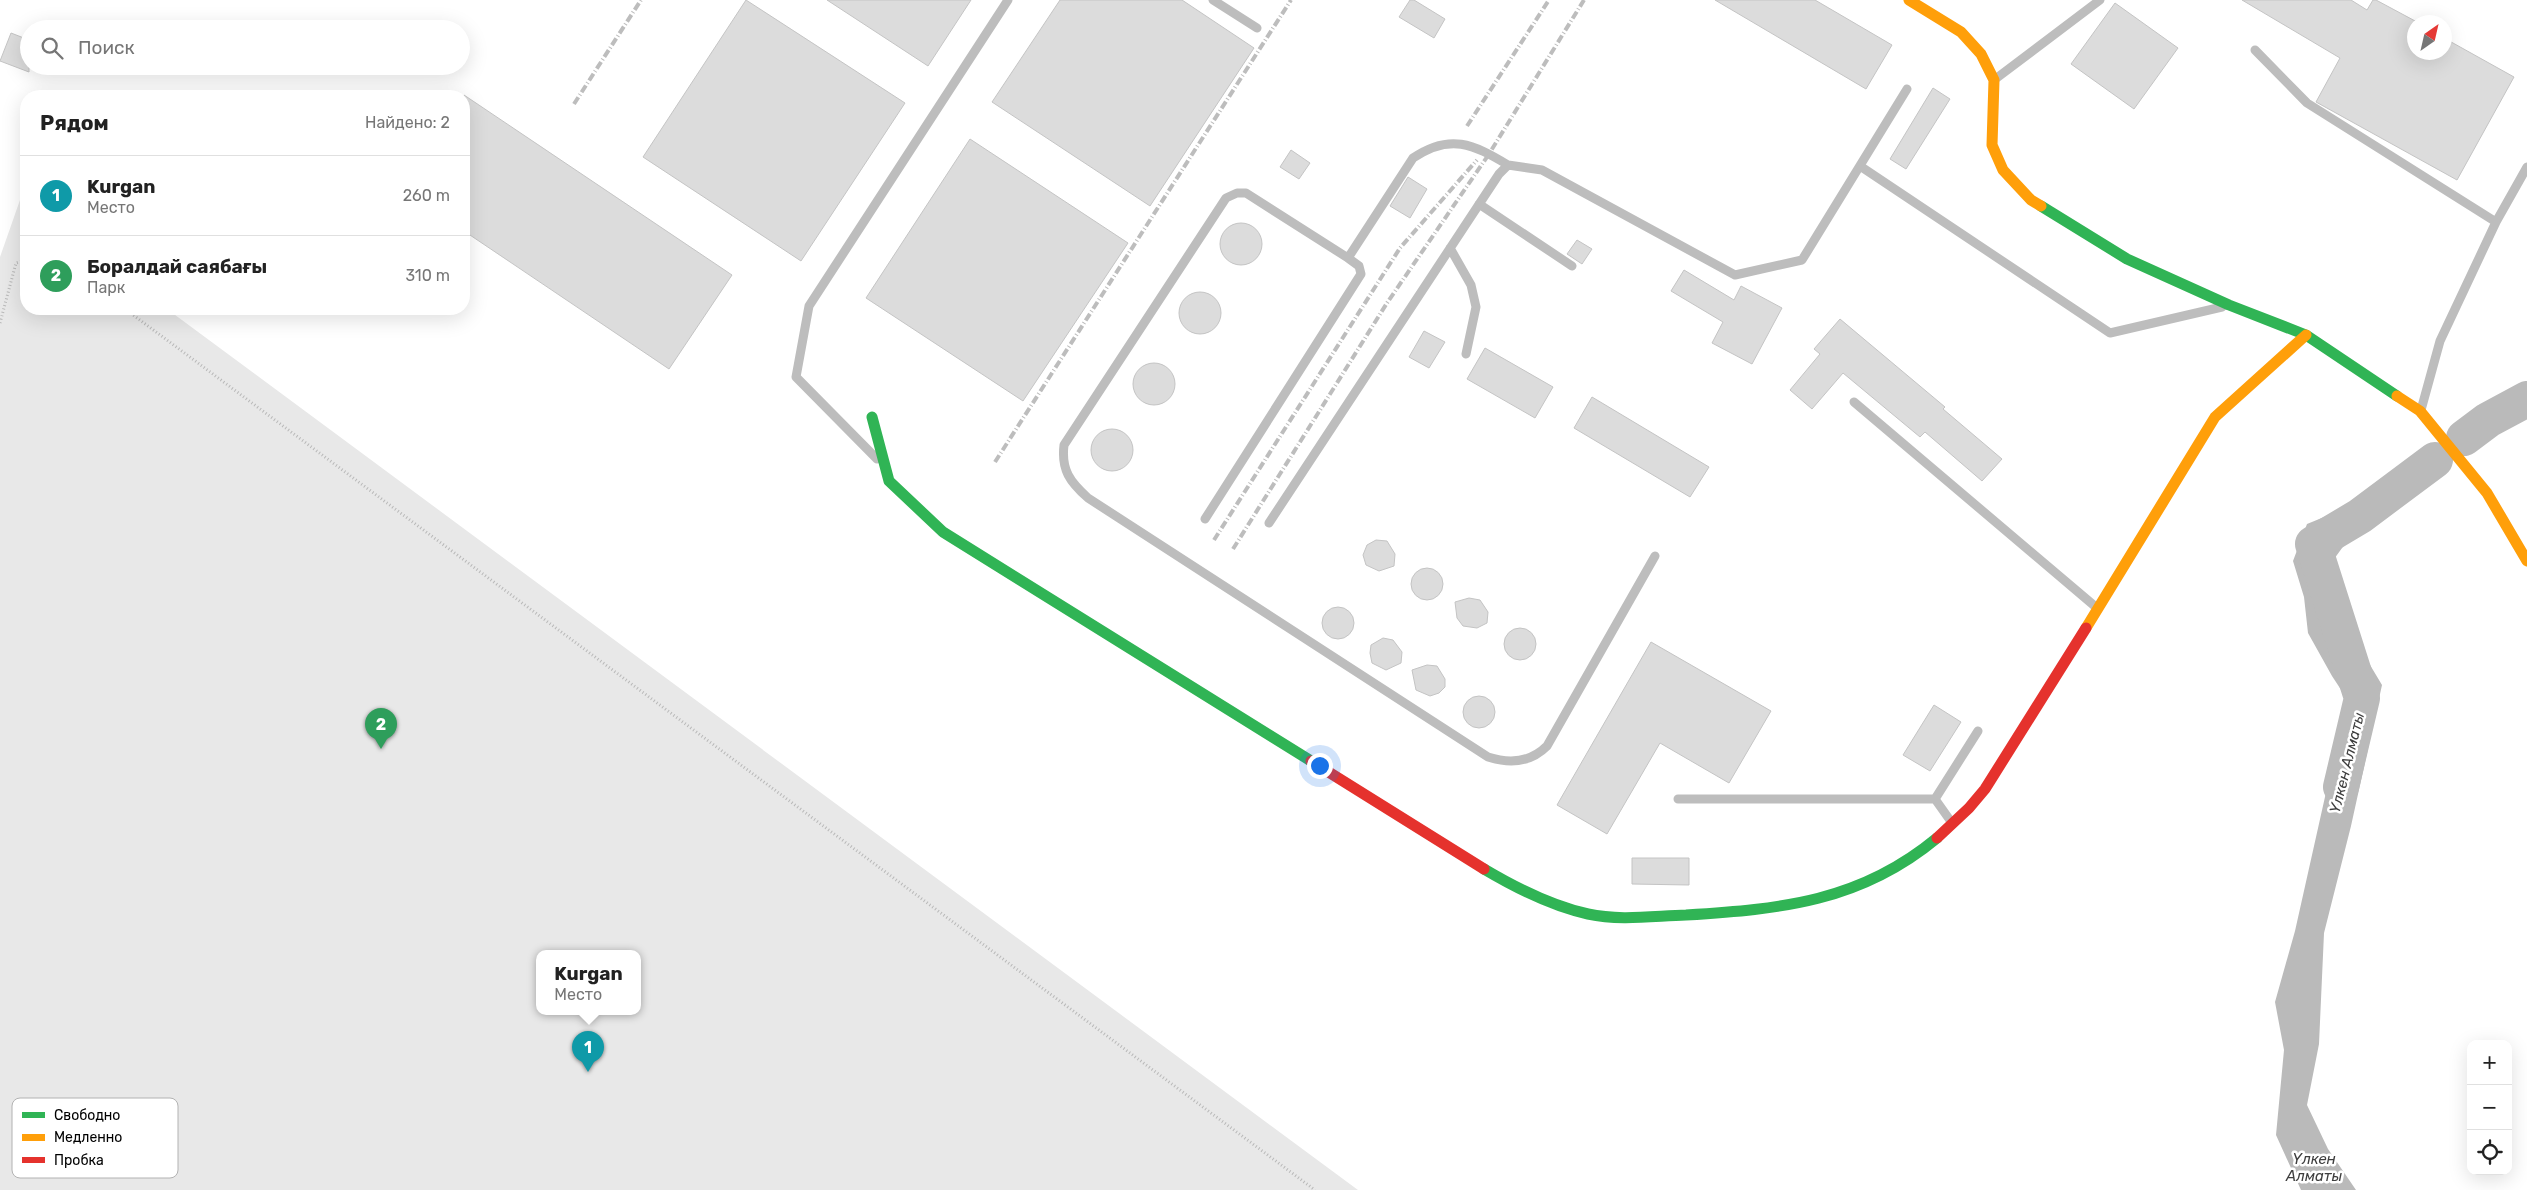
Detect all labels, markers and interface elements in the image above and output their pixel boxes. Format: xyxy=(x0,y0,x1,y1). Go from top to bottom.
north arrow xyxy=(2407,15,2452,60)
search box xyxy=(20,20,470,75)
icon: search xyxy=(38,34,66,62)
text: Поиск xyxy=(78,36,135,59)
text: Рядом xyxy=(40,110,109,135)
text: Найдено: 2 xyxy=(365,113,450,132)
text: Kurgan xyxy=(87,175,155,198)
text: 1 xyxy=(52,186,60,205)
text: 260 m xyxy=(403,186,450,205)
text: Место xyxy=(87,198,135,217)
text: Боралдай саябағы xyxy=(87,255,267,278)
text: 2 xyxy=(51,266,61,285)
text: 310 m xyxy=(406,266,450,285)
text: Парк xyxy=(87,278,125,297)
pin: 2 xyxy=(365,708,397,749)
water label: Үлкен Алматы xyxy=(2326,710,2368,815)
your location xyxy=(1307,753,1333,779)
popup xyxy=(536,950,641,1015)
text: Kurgan xyxy=(554,962,623,985)
text: Место xyxy=(554,985,602,1004)
pin: 1 xyxy=(572,1031,604,1072)
map controls xyxy=(2467,1040,2512,1175)
button: + xyxy=(2467,1040,2512,1085)
button: − xyxy=(2467,1085,2512,1130)
legend xyxy=(12,1098,178,1178)
text: Свободно xyxy=(54,1107,120,1124)
text: Медленно xyxy=(54,1129,122,1146)
button: locate xyxy=(2467,1130,2512,1175)
water label: Үлкен Алматы xyxy=(2285,1150,2342,1185)
text: Пробка xyxy=(54,1152,104,1169)

